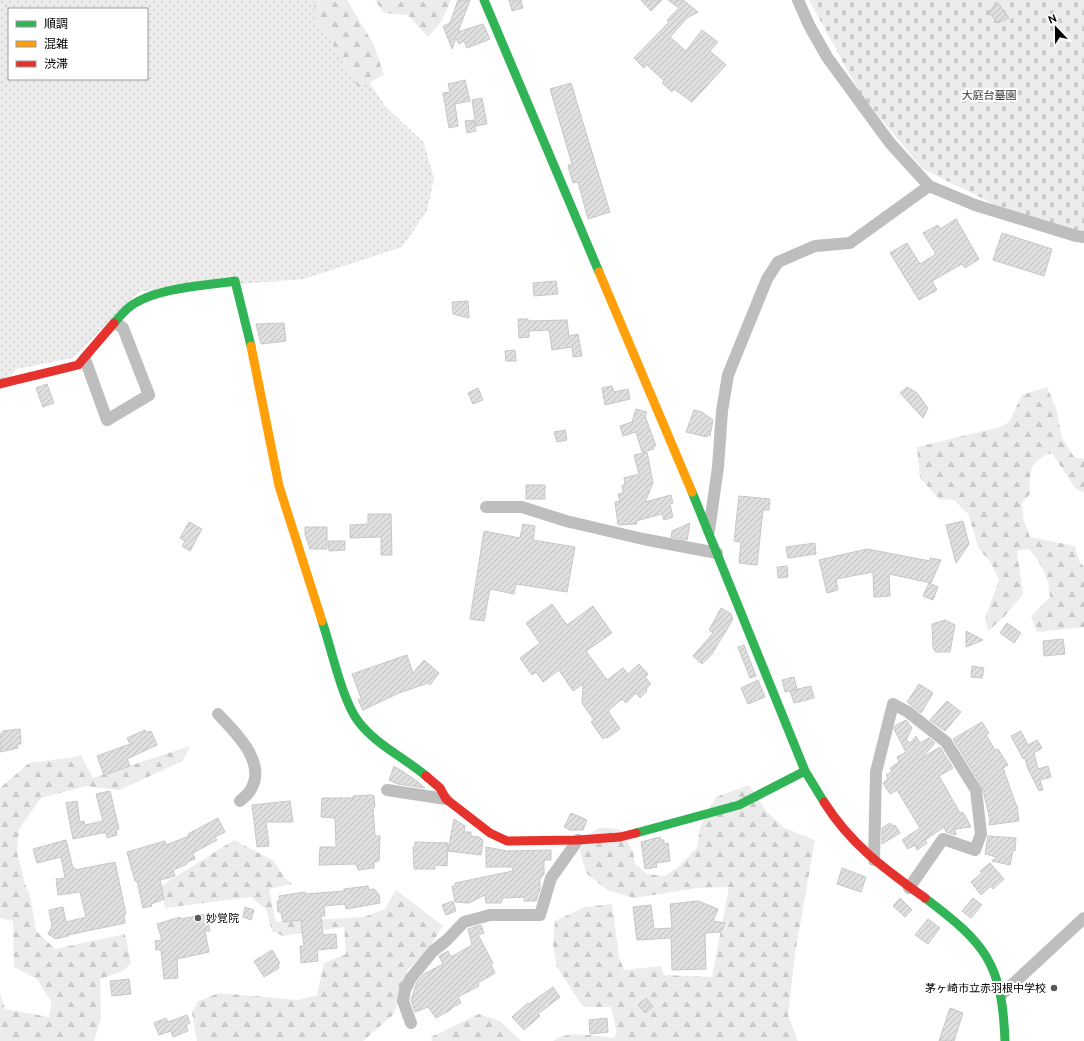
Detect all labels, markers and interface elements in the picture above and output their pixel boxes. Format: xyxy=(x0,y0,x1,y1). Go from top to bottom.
legend xyxy=(8,8,148,80)
north arrow xyxy=(1036,8,1076,48)
text: N xyxy=(1046,12,1058,26)
text: 順調 xyxy=(44,17,68,30)
text: 混雑 xyxy=(44,37,68,50)
text: 渋滞 xyxy=(44,57,68,70)
park label: 大庭台墓園 xyxy=(962,89,1017,101)
place label: 妙覚院 xyxy=(206,912,239,924)
marker: 妙覚院 xyxy=(193,913,203,923)
place label: 茅ヶ崎市立赤羽根中学校 xyxy=(925,982,1046,994)
marker: 茅ヶ崎市立赤羽根中学校 xyxy=(1049,983,1059,993)

